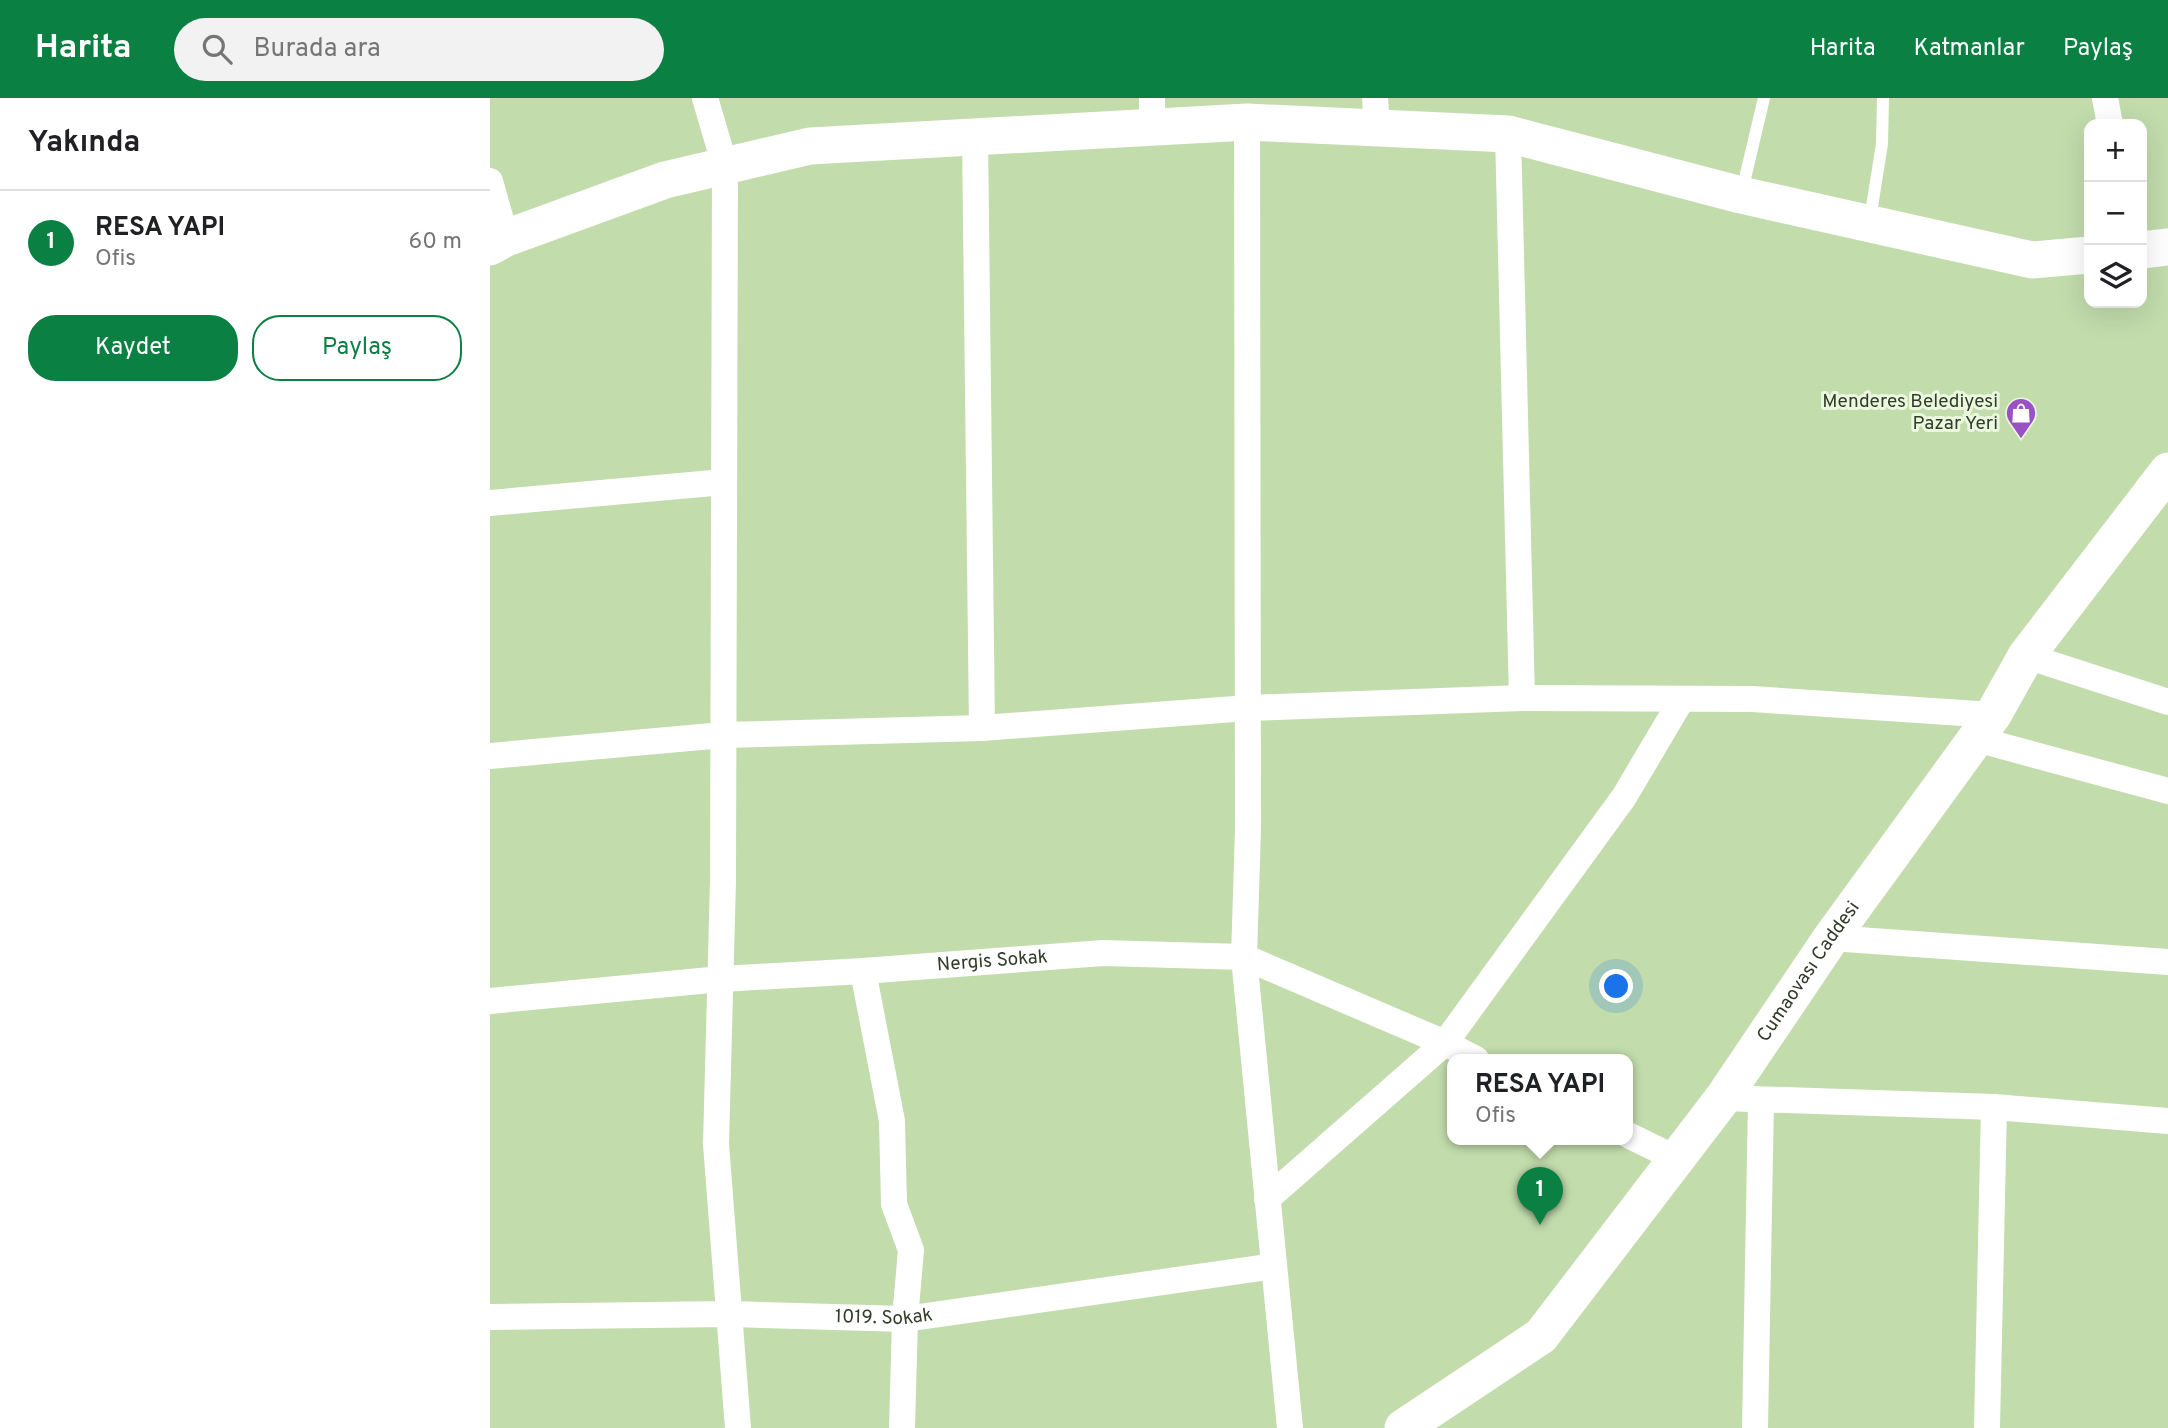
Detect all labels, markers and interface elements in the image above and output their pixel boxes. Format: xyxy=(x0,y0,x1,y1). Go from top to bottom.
search box xyxy=(174,18,664,81)
text: Harita xyxy=(35,28,132,70)
icon: search xyxy=(198,30,236,68)
text: Burada ara xyxy=(254,33,381,66)
text: Harita xyxy=(1810,34,1876,64)
text: Katmanlar xyxy=(1914,34,2025,64)
text: Paylaş xyxy=(2063,34,2133,64)
map controls xyxy=(2084,119,2147,308)
button: + xyxy=(2084,119,2147,182)
text: Yakında xyxy=(28,125,140,162)
button: − xyxy=(2084,182,2147,245)
text: RESA YAPI xyxy=(95,212,225,245)
text: 1 xyxy=(46,228,56,257)
text: 60 m xyxy=(409,228,462,257)
text: Ofis xyxy=(95,245,136,274)
button: layers xyxy=(2084,245,2147,308)
button: Kaydet xyxy=(28,315,238,381)
button: Paylaş xyxy=(252,315,462,381)
place label: Menderes Belediyesi Pazar Yeri xyxy=(1822,390,1998,436)
shop icon: Menderes Belediyesi Pazar Yeri xyxy=(2004,396,2038,440)
street label: Cumaovası Caddesi xyxy=(1752,897,1866,1047)
street label: Nergis Sokak xyxy=(936,945,1049,977)
your location xyxy=(1599,969,1633,1003)
popup xyxy=(1447,1054,1633,1145)
text: RESA YAPI xyxy=(1475,1069,1605,1102)
text: Ofis xyxy=(1475,1102,1516,1131)
pin: 1 xyxy=(1517,1167,1563,1225)
street label: 1019. Sokak xyxy=(835,1303,934,1331)

